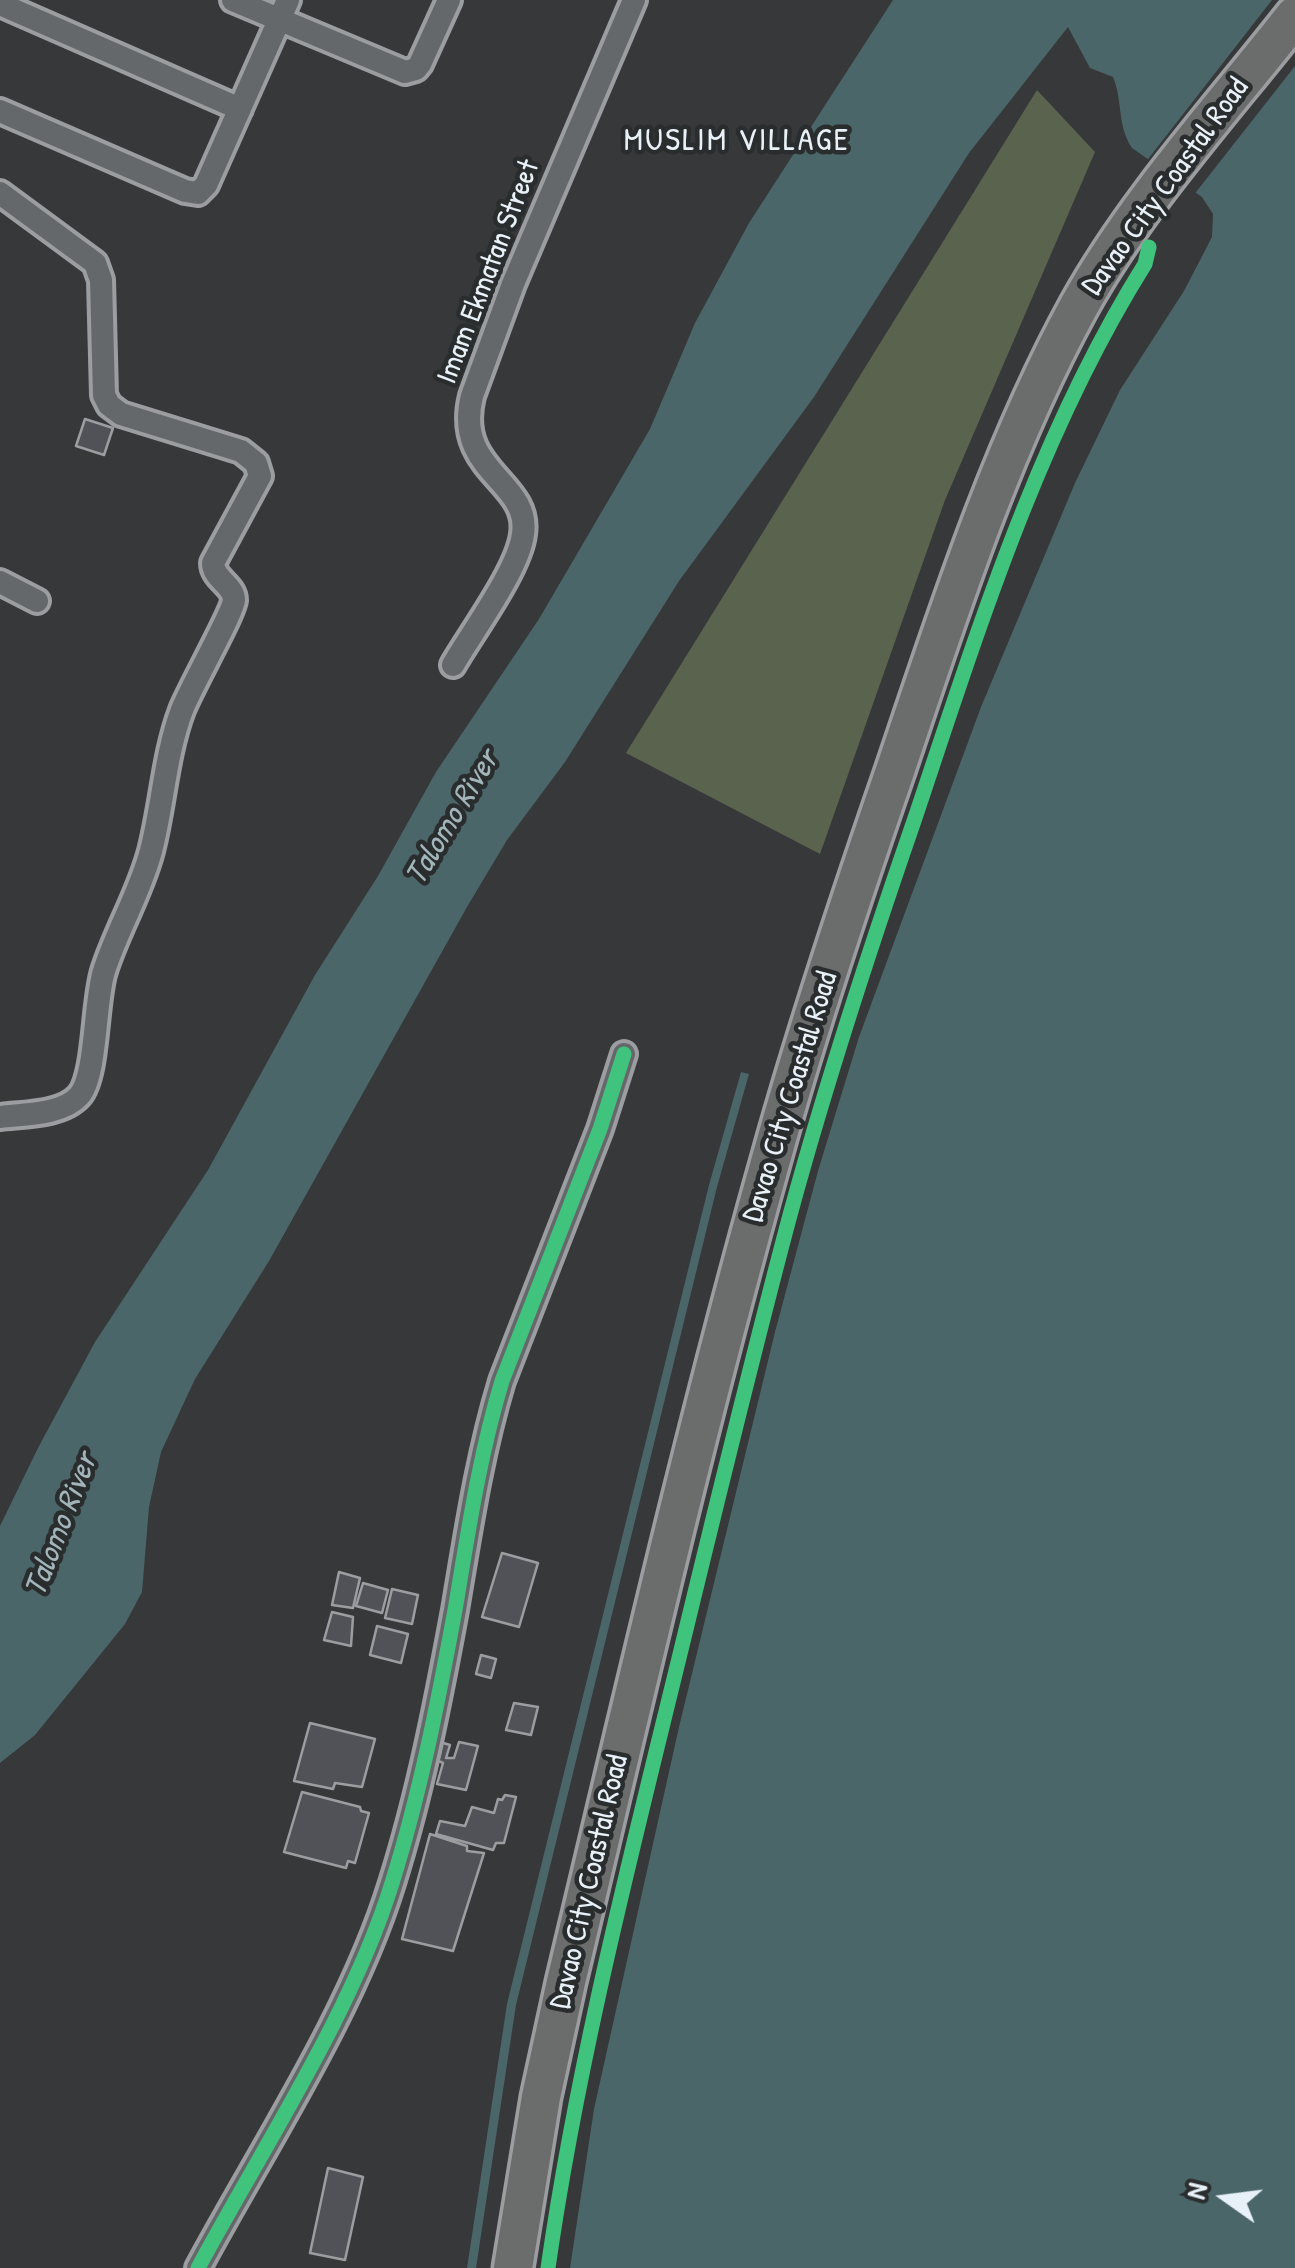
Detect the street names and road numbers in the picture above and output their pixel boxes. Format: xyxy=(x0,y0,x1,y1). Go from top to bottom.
street label: Davao City Coastal Road xyxy=(1075,71,1257,303)
street label: Imam Ekmatan Street xyxy=(430,155,548,389)
street label: Davao City Coastal Road xyxy=(736,968,846,1226)
street label: Davao City Coastal Road xyxy=(543,1751,637,2013)

